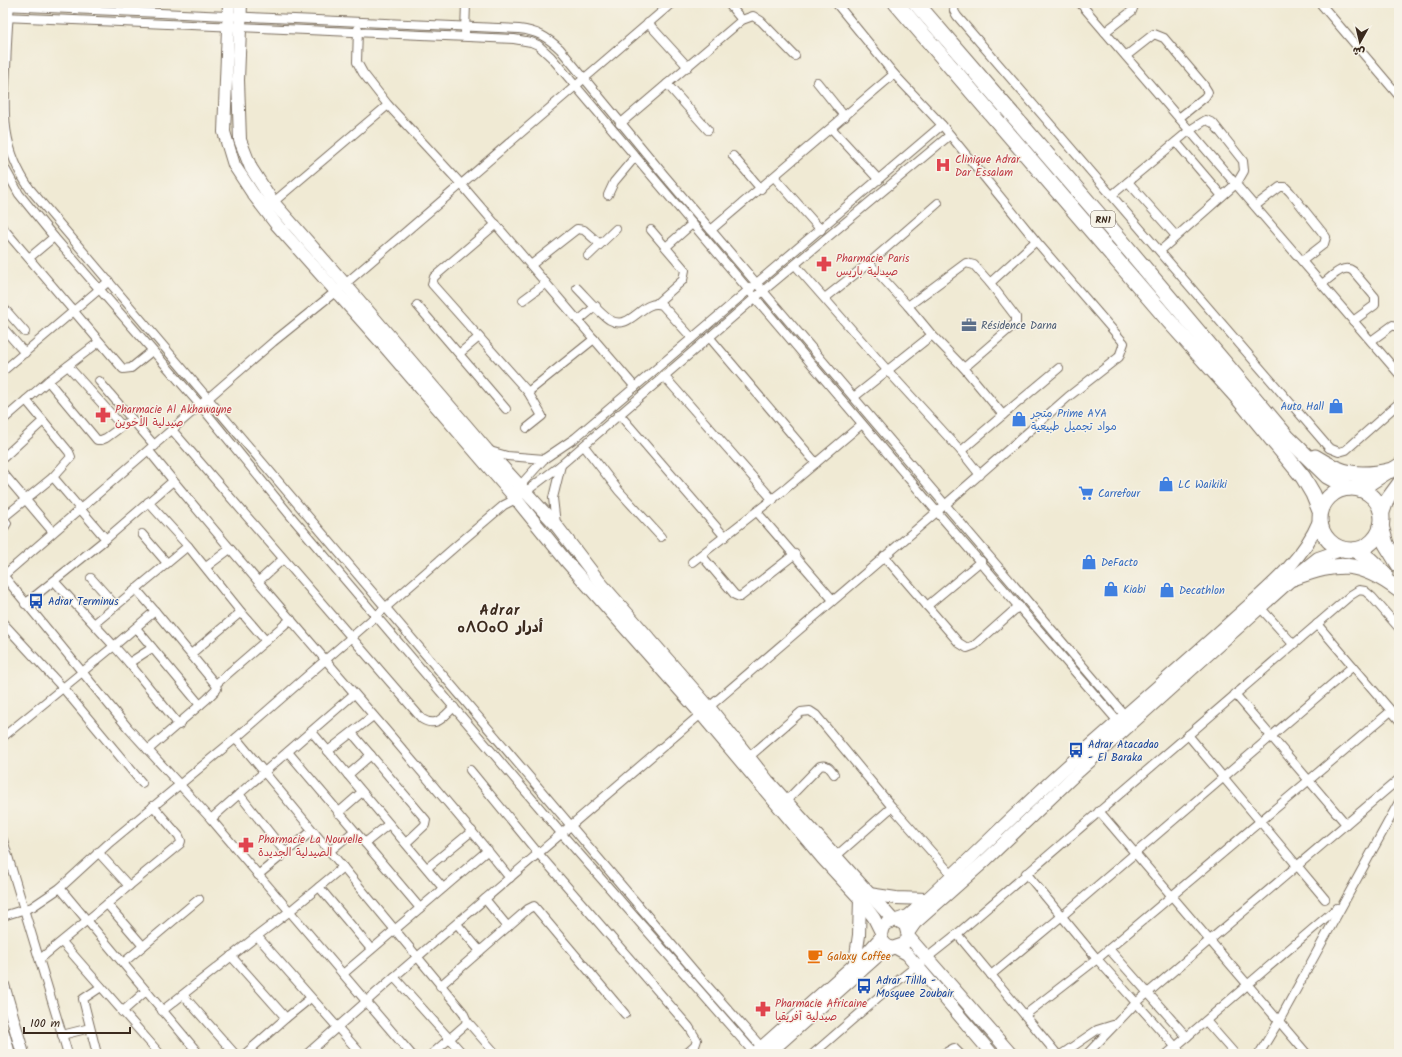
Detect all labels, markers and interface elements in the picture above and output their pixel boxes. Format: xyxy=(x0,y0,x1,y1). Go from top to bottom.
north arrow xyxy=(1340,22,1380,62)
text: ش xyxy=(1351,41,1366,61)
place label: Clinique Adrar Dar Essalam xyxy=(955,151,1021,182)
hospital icon: Clinique Adrar Dar Essalam xyxy=(934,156,952,174)
road number: RN1 xyxy=(1091,211,1115,227)
place label: Pharmacie Paris صيدلية باريس xyxy=(836,250,910,281)
pharmacy icon: Pharmacie Paris صيدلية باريس xyxy=(815,255,833,273)
office icon: Résidence Darna xyxy=(960,316,978,334)
place label: Résidence Darna xyxy=(981,317,1057,335)
shop icon: Auto Hall xyxy=(1327,397,1345,415)
place label: Auto Hall xyxy=(1280,398,1324,416)
place label: Pharmacie Al Akhawayne صيدلية الأخوين xyxy=(115,401,232,432)
place label: متجر Prime AYA مواد تجميل طبيعية xyxy=(1030,405,1117,436)
pharmacy icon: Pharmacie Al Akhawayne صيدلية الأخوين xyxy=(94,406,112,424)
shop icon: متجر Prime AYA مواد تجميل طبيعية xyxy=(1010,410,1028,428)
shop icon: LC Waikiki xyxy=(1157,475,1175,493)
place label: LC Waikiki xyxy=(1178,476,1227,494)
supermarket icon: Carrefour xyxy=(1077,484,1095,502)
place label: Carrefour xyxy=(1098,485,1141,503)
shop icon: DeFacto xyxy=(1080,553,1098,571)
place label: DeFacto xyxy=(1101,554,1138,572)
shop icon: Kiabi xyxy=(1102,580,1120,598)
place label: Kiabi xyxy=(1123,581,1146,599)
shop icon: Decathlon xyxy=(1158,581,1176,599)
place label: Decathlon xyxy=(1179,582,1225,600)
bus stop icon: Adrar Terminus xyxy=(27,592,45,610)
place label: Adrar Terminus xyxy=(48,593,119,611)
district label: Adrar ⴰⴷⵔⴰⵔ أدرار xyxy=(457,599,544,640)
place label: Adrar Atacadao - El Baraka xyxy=(1088,736,1159,767)
bus stop icon: Adrar Atacadao - El Baraka xyxy=(1067,741,1085,759)
place label: Pharmacie La Nouvelle الصيدلية الجديدة xyxy=(258,831,363,862)
pharmacy icon: Pharmacie La Nouvelle الصيدلية الجديدة xyxy=(237,836,255,854)
cafe icon: Galaxy Coffee xyxy=(806,947,824,965)
place label: Galaxy Coffee xyxy=(827,948,891,966)
place label: Adrar Tilila - Mosquee Zoubair xyxy=(876,972,955,1003)
bus stop icon: Adrar Tilila - Mosquee Zoubair xyxy=(855,977,873,995)
place label: Pharmacie Africaine صيدلية أفريقيا xyxy=(775,995,867,1026)
pharmacy icon: Pharmacie Africaine صيدلية أفريقيا xyxy=(754,1000,772,1018)
scale bar xyxy=(24,1009,130,1035)
text: 100 m xyxy=(30,1014,61,1033)

